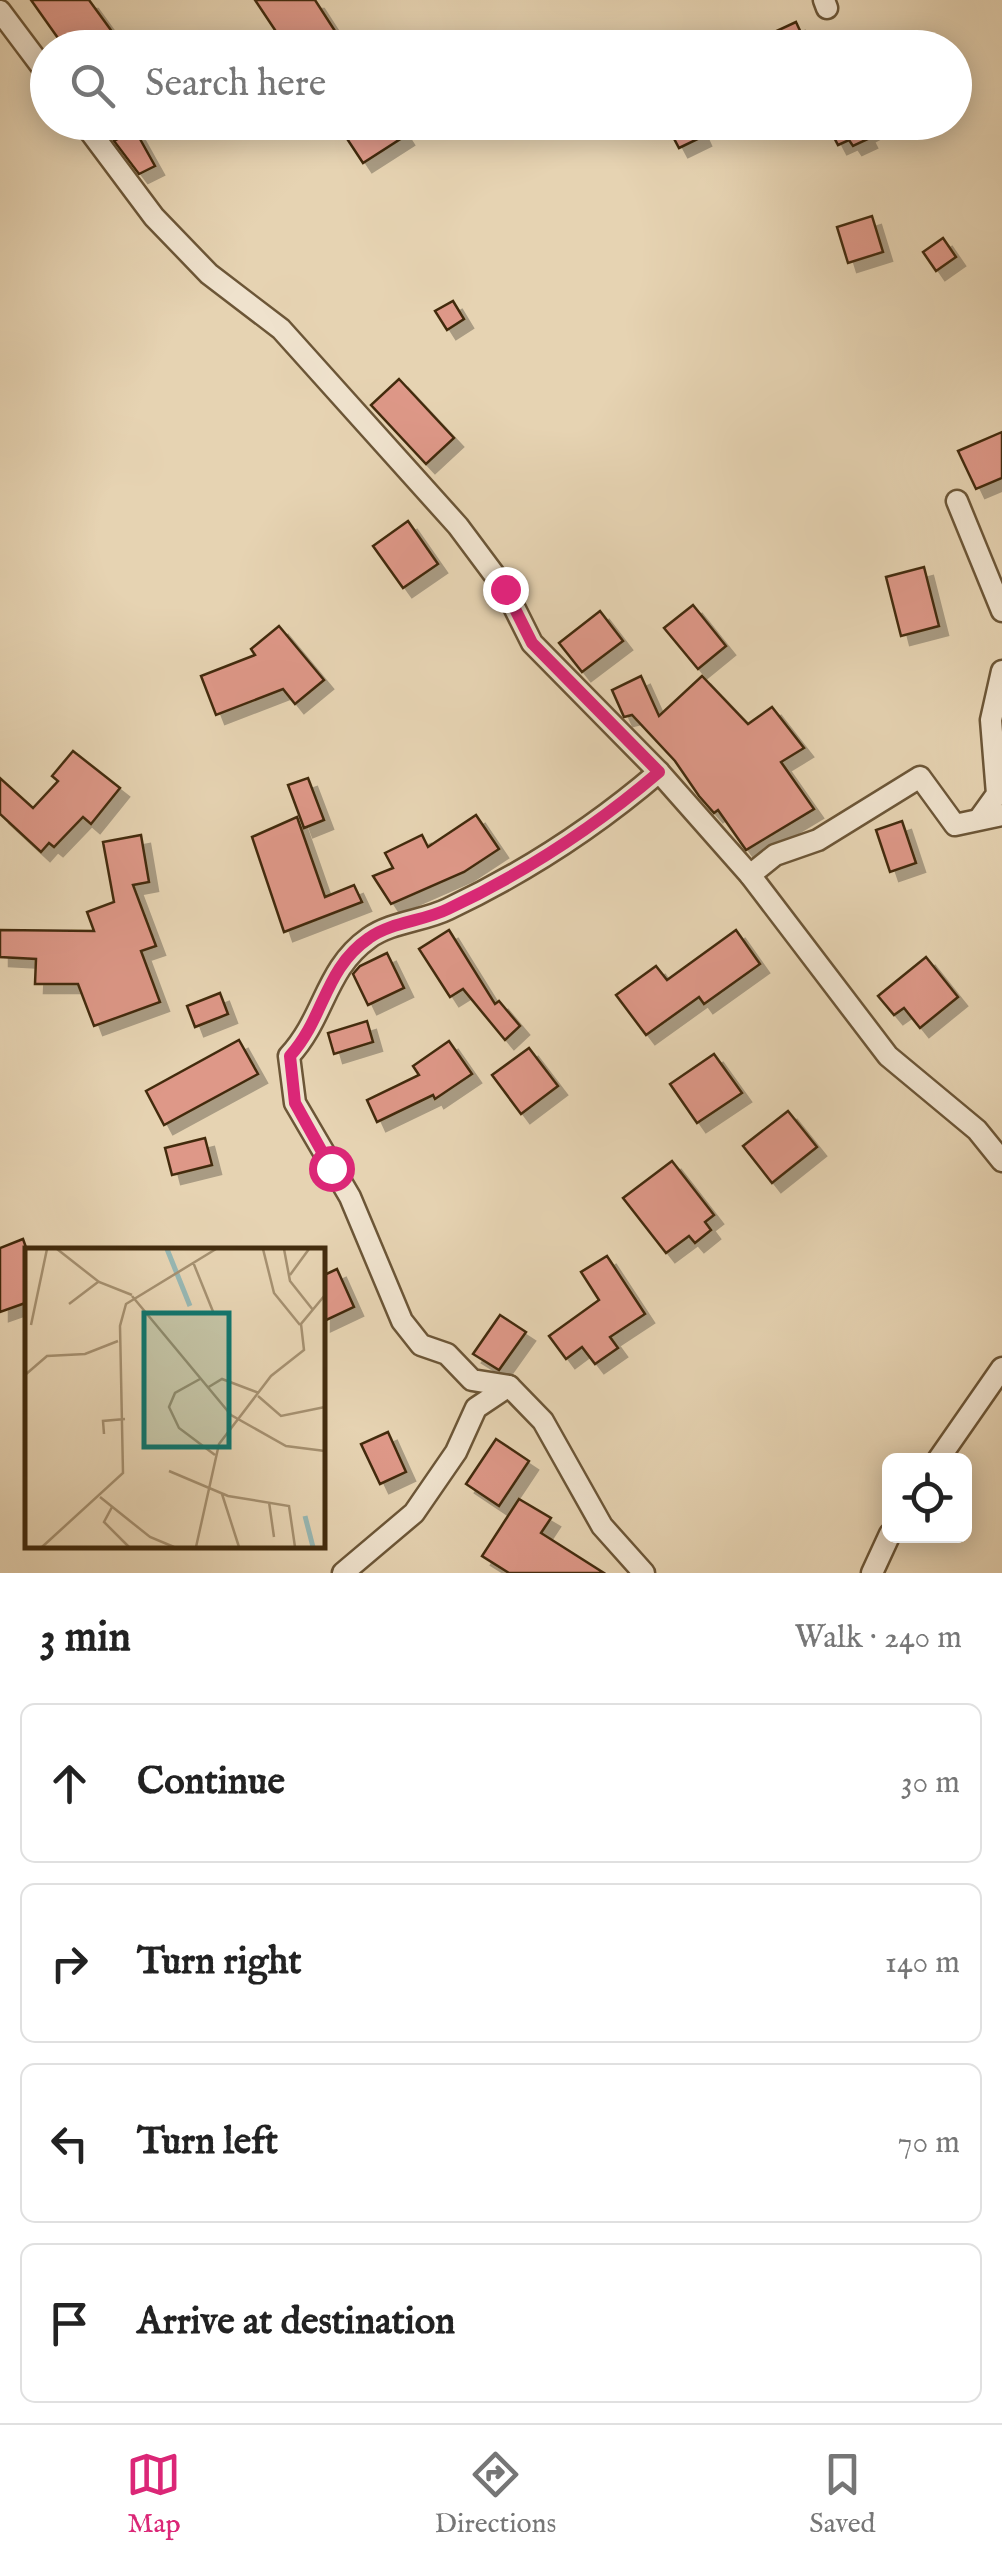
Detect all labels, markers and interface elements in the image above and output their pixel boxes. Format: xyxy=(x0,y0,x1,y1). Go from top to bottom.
search box xyxy=(30,30,972,140)
icon: search xyxy=(65,58,120,113)
text: Search here xyxy=(145,61,326,109)
route end xyxy=(483,567,529,613)
route start xyxy=(309,1146,355,1192)
inset map xyxy=(25,1248,325,1548)
map controls xyxy=(882,1453,972,1543)
button: locate xyxy=(882,1453,972,1543)
text: 3 min xyxy=(40,1612,131,1665)
text: Walk · 240 m xyxy=(795,1618,962,1659)
icon: ahead xyxy=(42,1756,97,1811)
text: Continue xyxy=(137,1759,285,1807)
text: 30 m xyxy=(901,1763,960,1804)
icon: right xyxy=(42,1936,97,1991)
text: Turn right xyxy=(137,1939,301,1987)
text: 140 m xyxy=(885,1943,960,1984)
icon: left xyxy=(42,2116,97,2171)
text: Turn left xyxy=(137,2119,278,2167)
text: 70 m xyxy=(898,2123,960,2164)
icon: arrive xyxy=(42,2296,97,2351)
text: Arrive at destination xyxy=(137,2299,455,2347)
tab: Map xyxy=(126,2447,181,2542)
tab: Directions xyxy=(434,2447,556,2542)
tab: Saved xyxy=(809,2447,876,2542)

